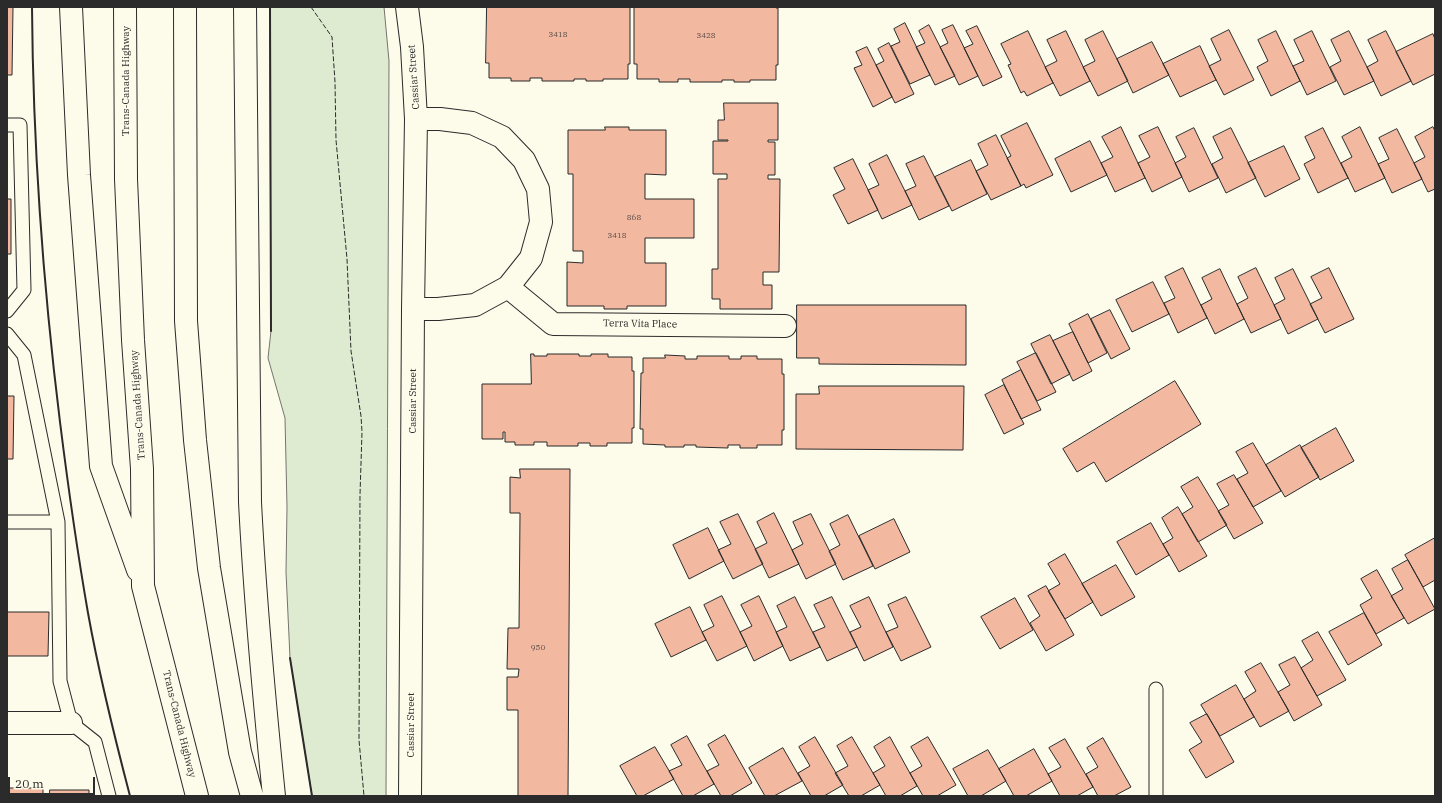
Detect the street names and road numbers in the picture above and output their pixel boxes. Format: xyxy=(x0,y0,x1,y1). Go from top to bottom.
street label: Trans-Canada Highway xyxy=(120,26,132,136)
street label: Cassiar Street xyxy=(406,44,422,110)
street label: Terra Vita Place xyxy=(603,317,677,331)
street label: Trans-Canada Highway xyxy=(128,350,148,460)
street label: Cassiar Street xyxy=(407,369,419,433)
street label: Trans-Canada Highway xyxy=(160,669,198,779)
street label: Cassiar Street xyxy=(405,693,417,757)

